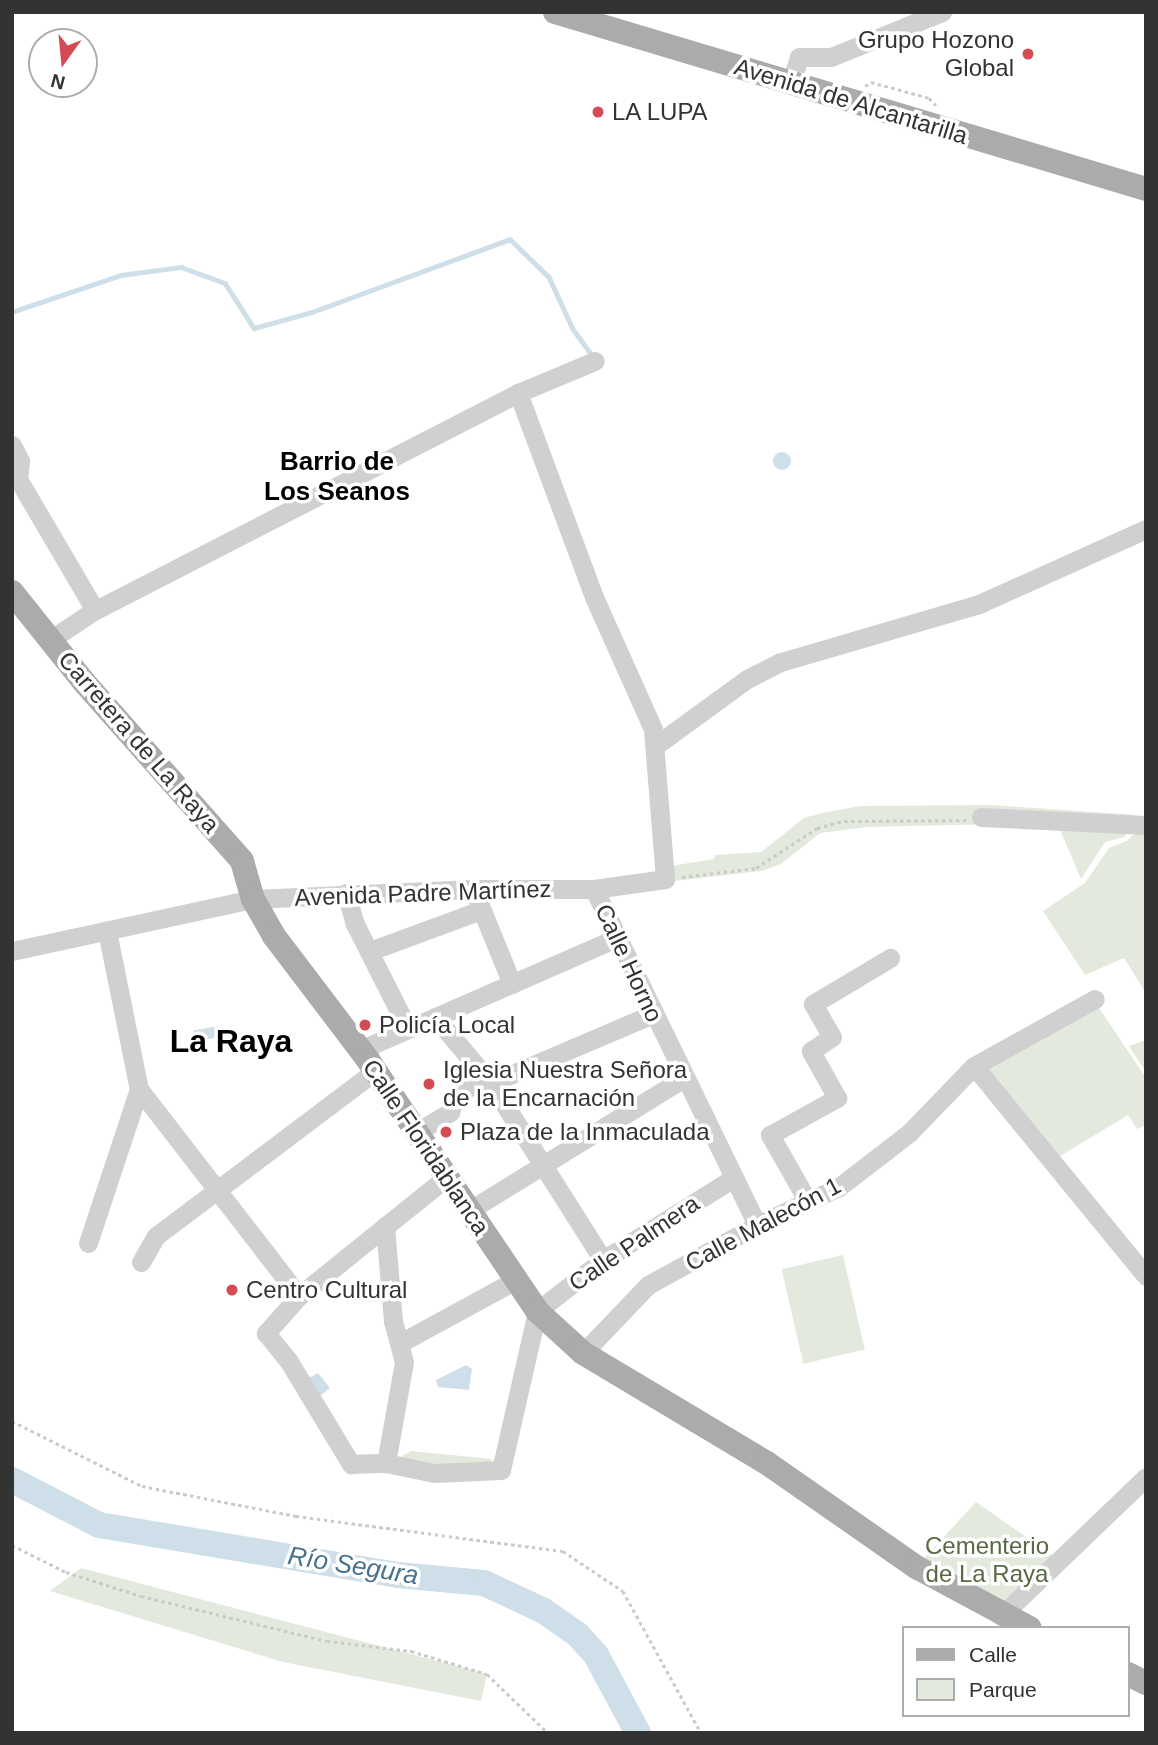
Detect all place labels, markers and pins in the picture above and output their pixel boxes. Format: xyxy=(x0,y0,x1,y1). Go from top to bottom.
place label: Grupo Hozono Global xyxy=(858,26,1014,82)
marker: Grupo Hozono Global xyxy=(1020,46,1036,62)
place label: LA LUPA xyxy=(612,98,709,126)
marker: LA LUPA xyxy=(590,104,606,120)
place label: Policía Local xyxy=(379,1011,515,1039)
marker: Policía Local xyxy=(357,1017,373,1033)
place label: Iglesia Nuestra Señora de la Encarnación xyxy=(443,1056,687,1112)
marker: Iglesia Nuestra Señora de la Encarnación xyxy=(421,1076,437,1092)
place label: Plaza de la Inmaculada xyxy=(460,1118,709,1146)
marker: Plaza de la Inmaculada xyxy=(438,1124,454,1140)
place label: Centro Cultural xyxy=(246,1276,407,1304)
marker: Centro Cultural xyxy=(224,1282,240,1298)

